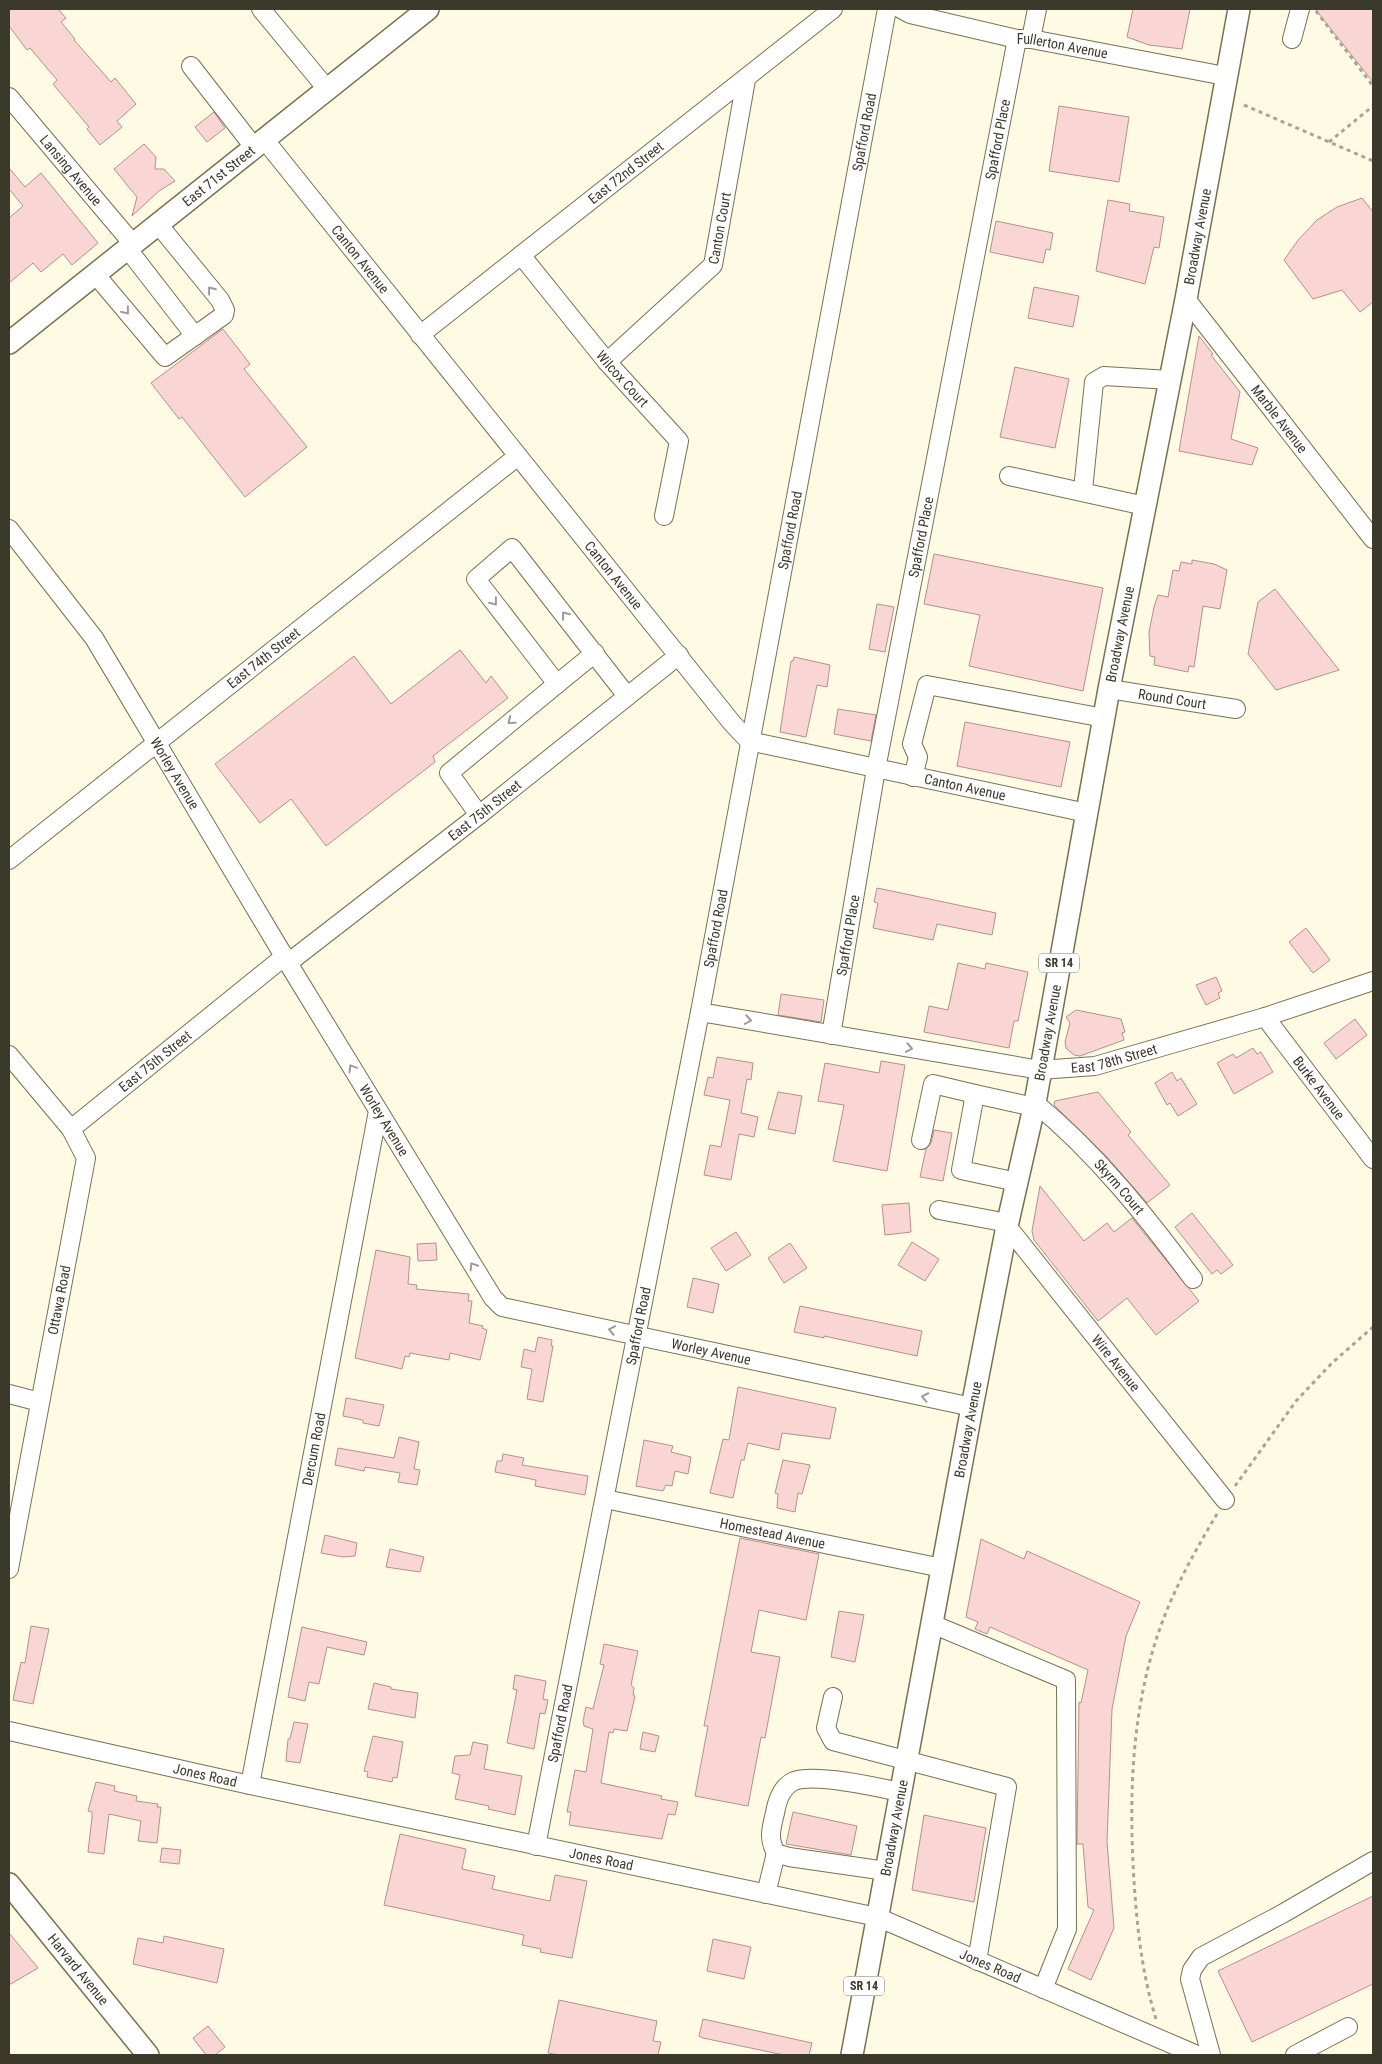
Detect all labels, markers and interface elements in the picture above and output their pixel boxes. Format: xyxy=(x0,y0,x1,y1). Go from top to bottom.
street label: Fullerton Avenue xyxy=(1017,31,1110,62)
street label: Spafford Road xyxy=(849,92,879,173)
street label: Spafford Place xyxy=(982,97,1013,181)
street label: Lansing Avenue xyxy=(37,132,105,209)
street label: East 72nd Street xyxy=(585,138,666,207)
street label: East 71st Street xyxy=(179,142,258,210)
street label: Broadway Avenue xyxy=(1181,187,1214,286)
street label: Canton Court xyxy=(705,191,734,266)
street label: Canton Avenue xyxy=(328,222,393,297)
one-way arrow xyxy=(209,287,217,296)
one-way arrow xyxy=(121,306,130,315)
street label: Wilcox Court xyxy=(593,347,652,410)
street label: Marble Avenue xyxy=(1248,382,1311,456)
street label: Spafford Road xyxy=(775,490,805,571)
street label: Spafford Place xyxy=(905,495,936,579)
street label: Canton Avenue xyxy=(581,538,646,613)
street label: Broadway Avenue xyxy=(1103,584,1137,684)
one-way arrow xyxy=(488,596,496,605)
one-way arrow xyxy=(562,611,571,620)
street label: East 74th Street xyxy=(224,624,303,692)
street label: Round Court xyxy=(1137,686,1207,712)
one-way arrow xyxy=(508,716,517,724)
street label: Worley Avenue xyxy=(147,735,203,813)
street label: Canton Avenue xyxy=(923,771,1008,804)
street label: East 75th Street xyxy=(445,777,524,844)
street label: Spafford Road xyxy=(700,888,731,969)
street label: Spafford Place xyxy=(833,893,863,977)
road number: SR 14 xyxy=(1039,954,1079,972)
street label: Broadway Avenue xyxy=(1031,983,1064,1082)
one-way arrow xyxy=(744,1015,753,1025)
street label: East 75th Street xyxy=(116,1027,194,1095)
street label: East 78th Street xyxy=(1070,1041,1159,1076)
one-way arrow xyxy=(904,1042,913,1052)
street label: Burke Avenue xyxy=(1290,1053,1348,1123)
one-way arrow xyxy=(348,1065,358,1074)
street label: Worley Avenue xyxy=(356,1082,412,1159)
street label: Skyrm Court xyxy=(1091,1156,1148,1218)
one-way arrow xyxy=(469,1263,479,1272)
street label: Ottawa Road xyxy=(44,1264,74,1336)
street label: Spafford Road xyxy=(623,1286,654,1366)
one-way arrow xyxy=(607,1325,616,1335)
street label: Wire Avenue xyxy=(1088,1331,1144,1395)
street label: Worley Avenue xyxy=(670,1335,753,1368)
street label: Broadway Avenue xyxy=(951,1380,985,1479)
one-way arrow xyxy=(920,1392,929,1403)
street label: Dercum Road xyxy=(299,1411,329,1487)
street label: Homestead Avenue xyxy=(718,1515,827,1552)
street label: Spafford Road xyxy=(545,1683,576,1764)
street label: Jones Road xyxy=(172,1760,239,1790)
street label: Broadway Avenue xyxy=(877,1778,911,1877)
street label: Jones Road xyxy=(568,1844,635,1873)
street label: Harvard Avenue xyxy=(45,1931,112,2009)
street label: Jones Road xyxy=(957,1946,1023,1986)
road number: SR 14 xyxy=(844,1976,884,1995)

